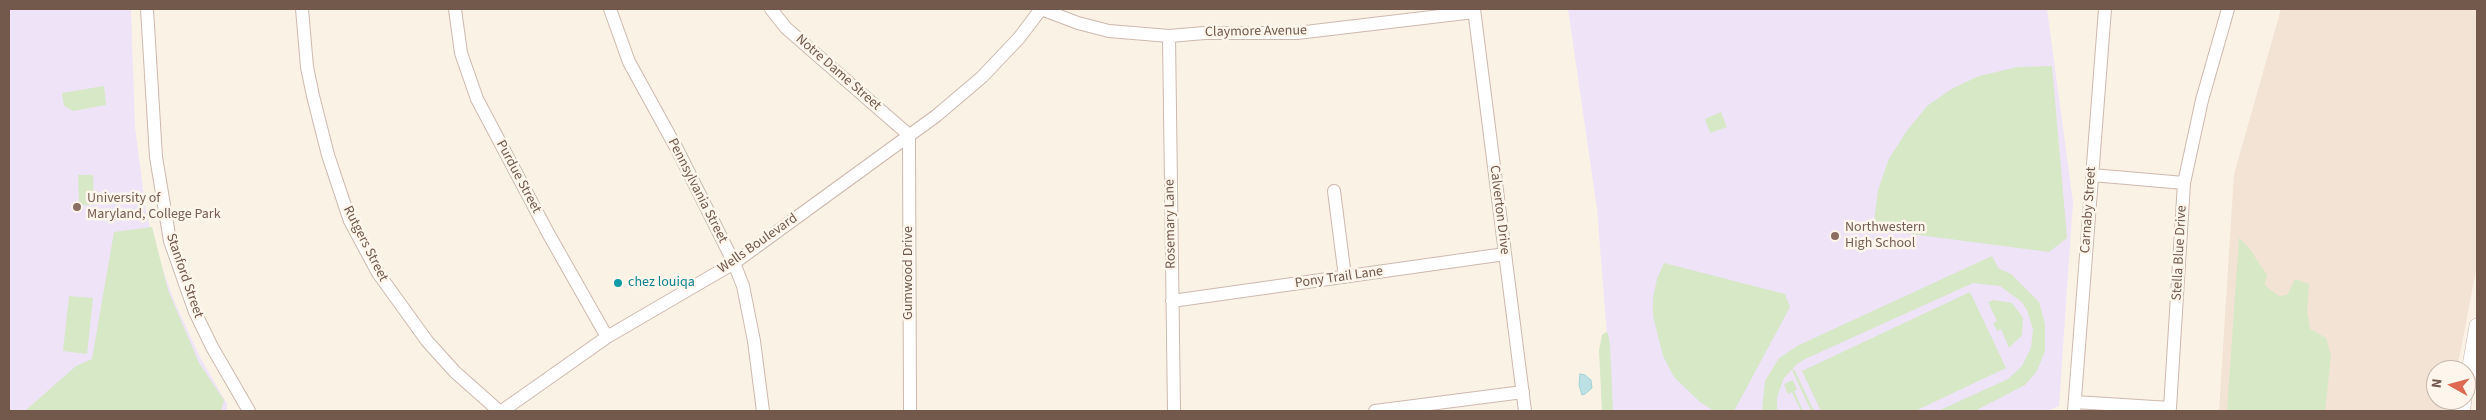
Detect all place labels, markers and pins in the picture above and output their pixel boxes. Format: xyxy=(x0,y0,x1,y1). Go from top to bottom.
place label: University of Maryland, College Park xyxy=(87,191,221,223)
marker: University of Maryland, College Park xyxy=(71,201,83,213)
place label: Northwestern High School xyxy=(1845,220,1925,252)
marker: Northwestern High School xyxy=(1829,230,1841,242)
place label: chez louiqa xyxy=(628,275,695,291)
marker: chez louiqa xyxy=(612,277,624,289)

